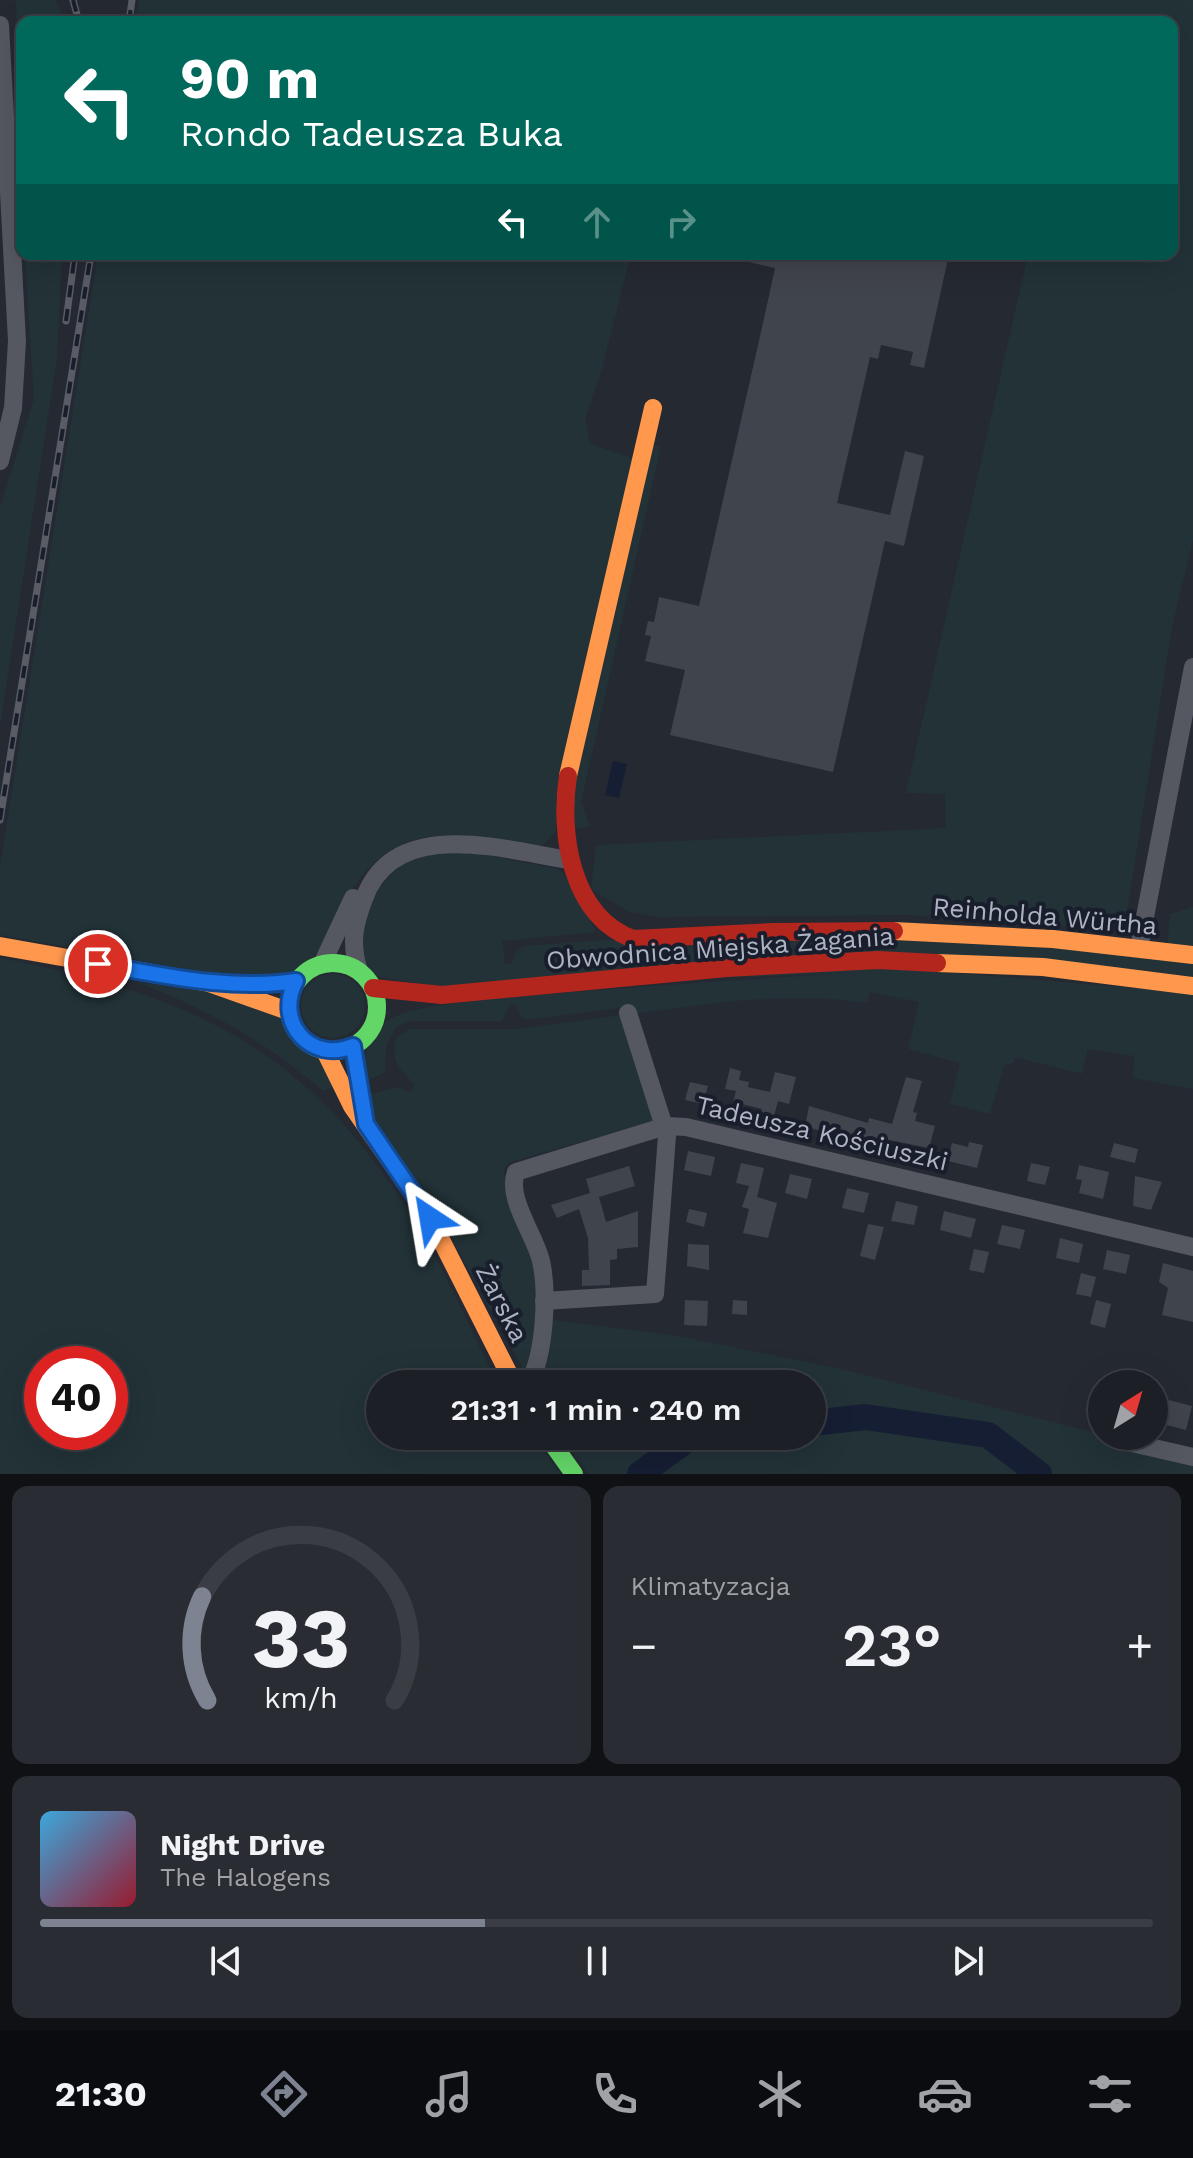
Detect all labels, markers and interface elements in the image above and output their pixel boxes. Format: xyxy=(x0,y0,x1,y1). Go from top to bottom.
text: 90 m xyxy=(180,46,319,112)
icon: left xyxy=(48,48,152,152)
text: Rondo Tadeusza Buka xyxy=(180,113,563,155)
icon: left xyxy=(491,200,535,244)
icon: ahead xyxy=(575,200,619,244)
icon: right xyxy=(659,200,703,244)
street label: Reinholda Würtha xyxy=(931,891,1159,941)
street label: Obwodnica Miejska Żagania xyxy=(545,921,895,975)
pin xyxy=(64,930,132,998)
icon: arrive xyxy=(76,942,120,986)
street label: Tadeusza Kościuszki xyxy=(693,1089,951,1177)
position arrow xyxy=(388,1176,472,1260)
street label: Żarska xyxy=(470,1259,535,1348)
speed limit sign: 40 xyxy=(24,1346,128,1450)
north arrow xyxy=(1088,1370,1168,1450)
map controls xyxy=(1088,1370,1168,1450)
text: 21:31 · 1 min · 240 m xyxy=(451,1392,741,1427)
text: Klimatyzacja xyxy=(631,1571,791,1601)
text: 33 xyxy=(252,1590,351,1687)
text: 23° xyxy=(842,1610,942,1681)
text: − xyxy=(631,1620,657,1672)
text: + xyxy=(1126,1620,1153,1672)
text: km/h xyxy=(264,1681,338,1715)
text: Night Drive xyxy=(160,1827,325,1862)
text: The Halogens xyxy=(160,1862,331,1892)
icon: previous xyxy=(204,1939,248,1983)
icon: pause xyxy=(575,1939,619,1983)
icon: next xyxy=(946,1939,990,1983)
icon: directions xyxy=(256,2066,312,2122)
icon: music xyxy=(421,2066,477,2122)
icon: phone xyxy=(587,2066,643,2122)
icon: climate xyxy=(752,2066,808,2122)
icon: car xyxy=(917,2066,973,2122)
icon: filters xyxy=(1082,2066,1138,2122)
text: 21:30 xyxy=(55,2073,147,2115)

